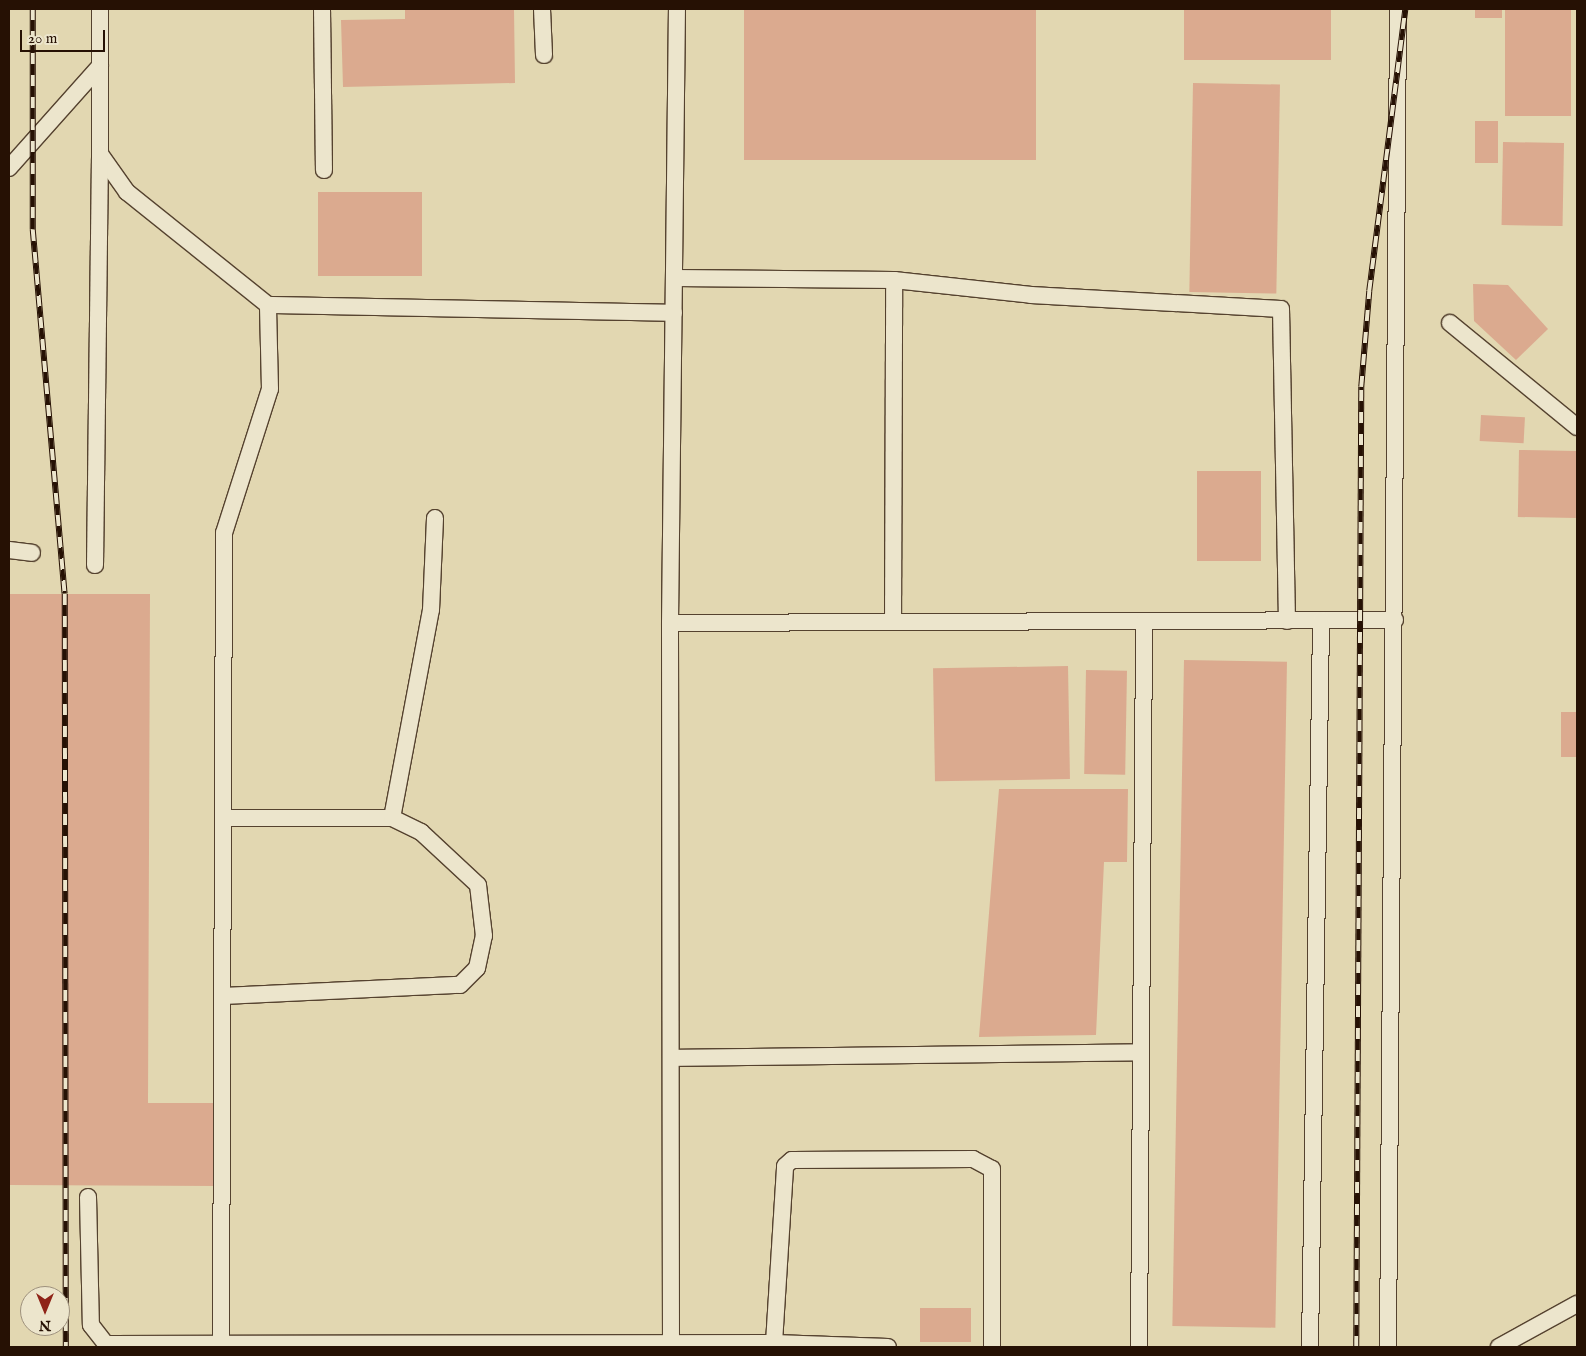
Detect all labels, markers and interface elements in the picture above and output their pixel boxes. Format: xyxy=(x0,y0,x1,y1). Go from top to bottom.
scale bar xyxy=(22,20,108,52)
text: 20 m xyxy=(28,29,57,48)
north arrow xyxy=(20,1286,70,1336)
text: N xyxy=(39,1316,51,1334)

